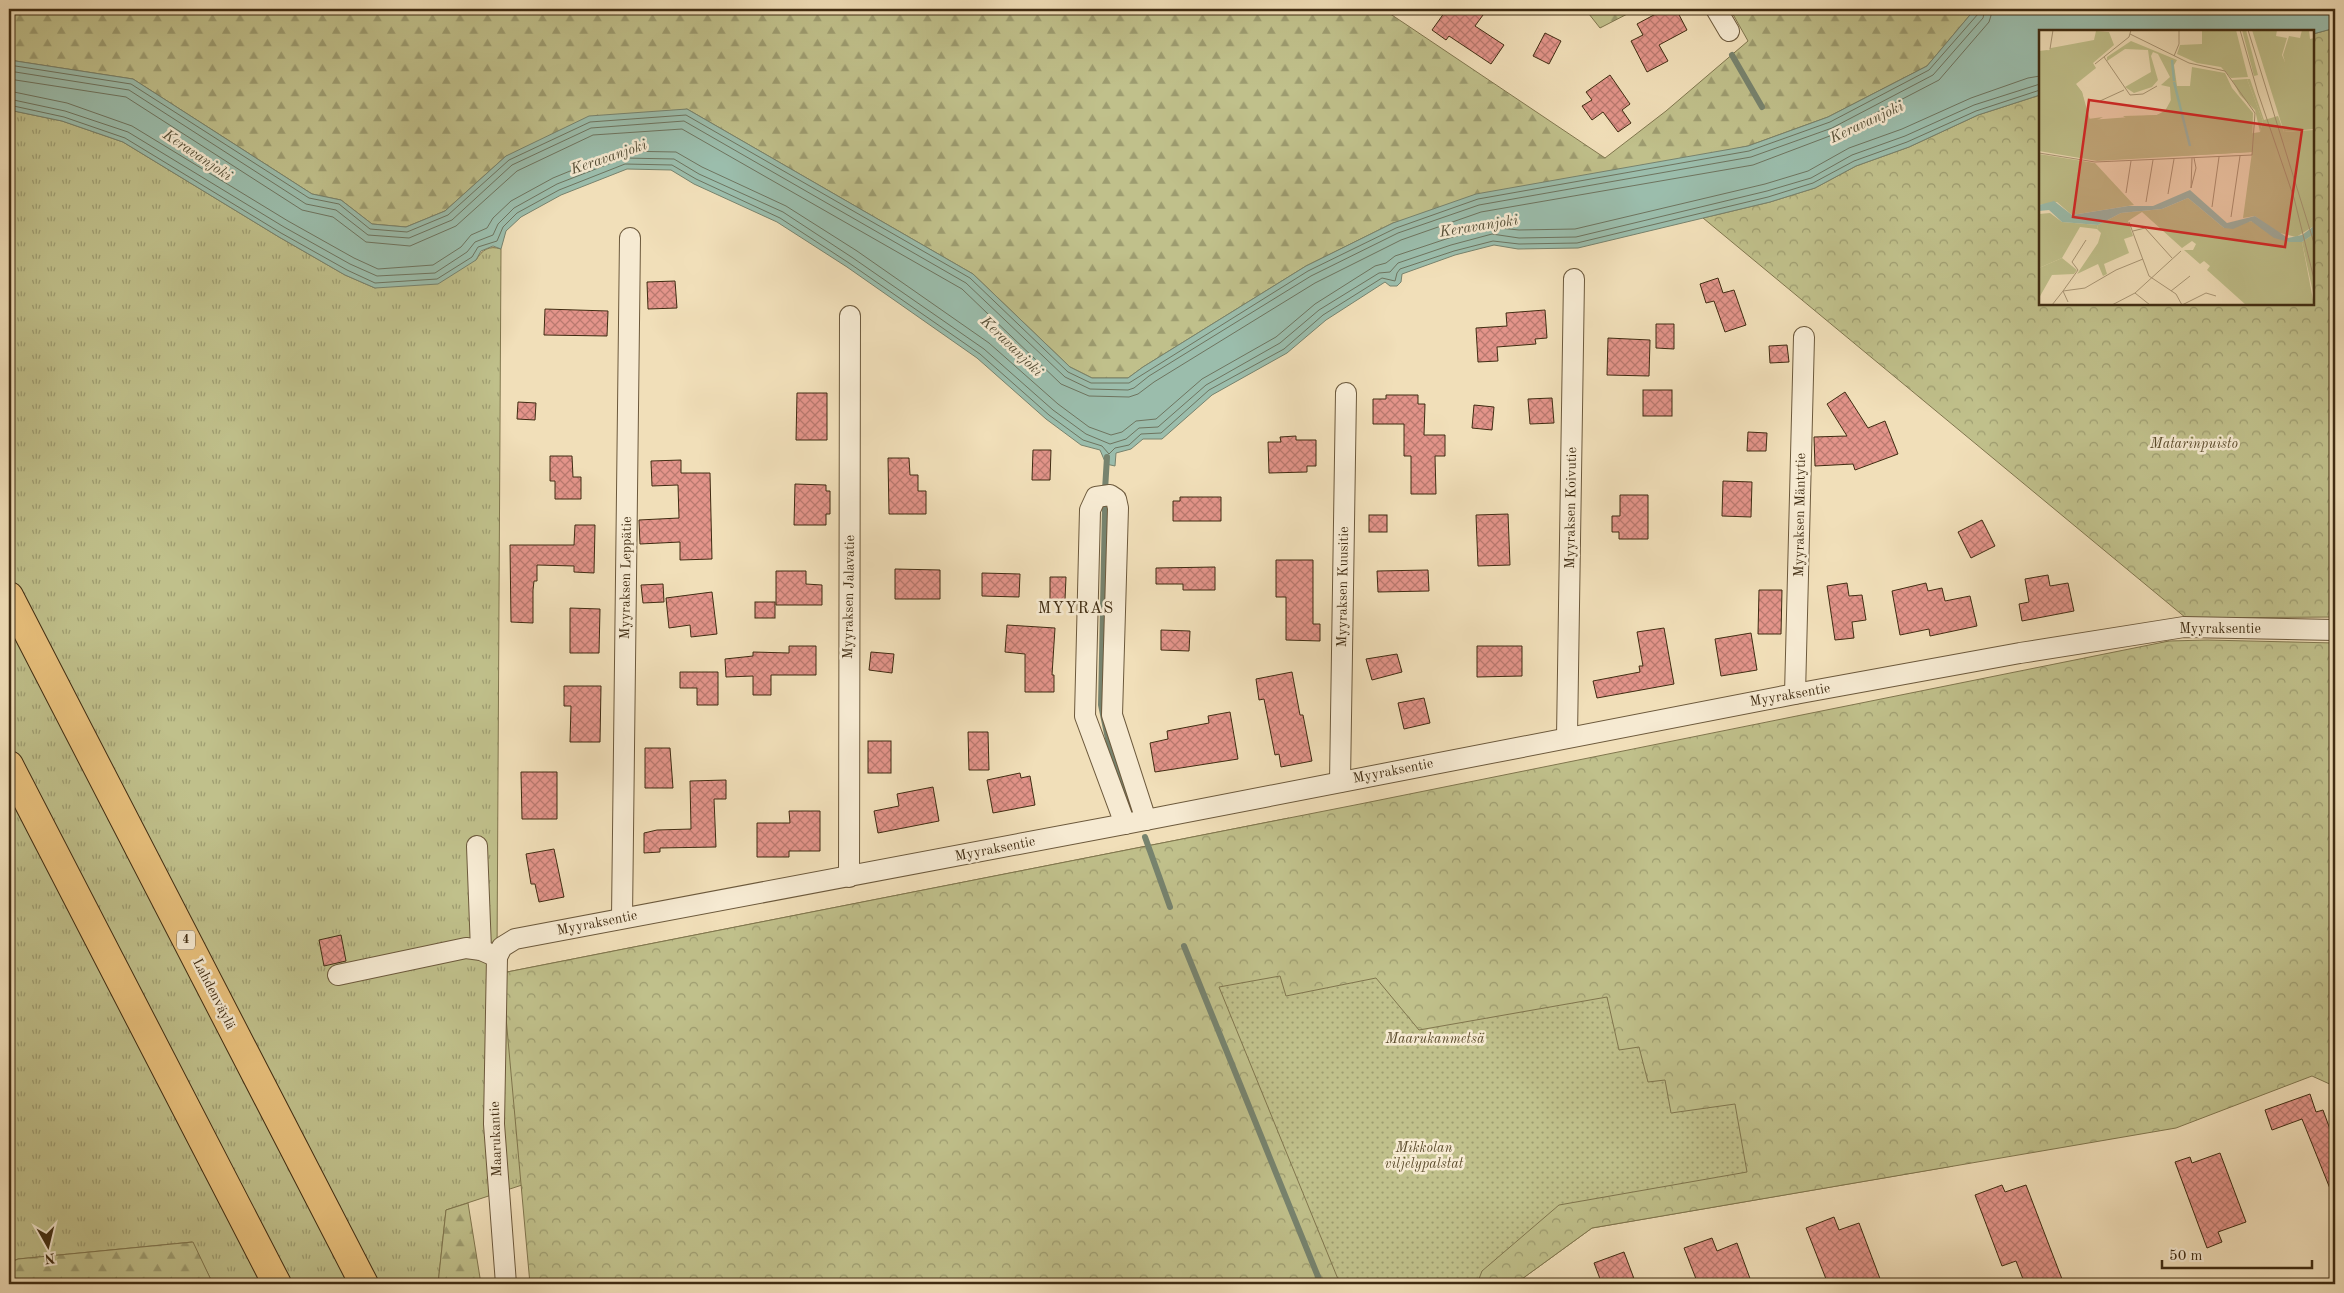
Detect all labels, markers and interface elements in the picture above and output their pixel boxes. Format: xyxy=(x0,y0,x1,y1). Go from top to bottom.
inset map xyxy=(2039,30,2314,305)
water label: Keravanjoki xyxy=(1827,99,1906,147)
water label: Keravanjoki xyxy=(159,127,234,184)
water label: Keravanjoki xyxy=(568,138,649,178)
water label: Keravanjoki xyxy=(1438,213,1519,241)
water label: Keravanjoki xyxy=(976,313,1045,380)
park label: Matarinpuisto xyxy=(2149,437,2238,452)
street label: Myyraksen Koivutie xyxy=(1563,447,1579,569)
street label: Myyraksen Mäntytie xyxy=(1792,453,1808,577)
street label: Myyraksen Leppätie xyxy=(618,516,634,640)
street label: Myyraksen Kuusitie xyxy=(1335,526,1351,648)
street label: Myyraksen Jalavatie xyxy=(841,535,857,659)
district label: MYYRAS xyxy=(1038,601,1114,617)
street label: Myyraksentie xyxy=(2179,622,2261,636)
street label: Myyraksentie xyxy=(1749,681,1831,709)
street label: Myyraksentie xyxy=(1352,756,1434,786)
street label: Myyraksentie xyxy=(954,834,1036,864)
street label: Myyraksentie xyxy=(556,908,638,938)
road number: 4 xyxy=(177,930,195,950)
street label: Lahdenväylä xyxy=(190,956,238,1032)
park label: Maarukanmetsä xyxy=(1385,1032,1485,1046)
street label: Maarukantie xyxy=(488,1101,504,1177)
park label: Mikkolan viljelypalstat xyxy=(1385,1141,1464,1172)
north arrow xyxy=(22,1220,72,1270)
scale bar xyxy=(2162,1238,2312,1270)
text: 50 m xyxy=(2169,1249,2203,1264)
text: N xyxy=(43,1250,56,1266)

